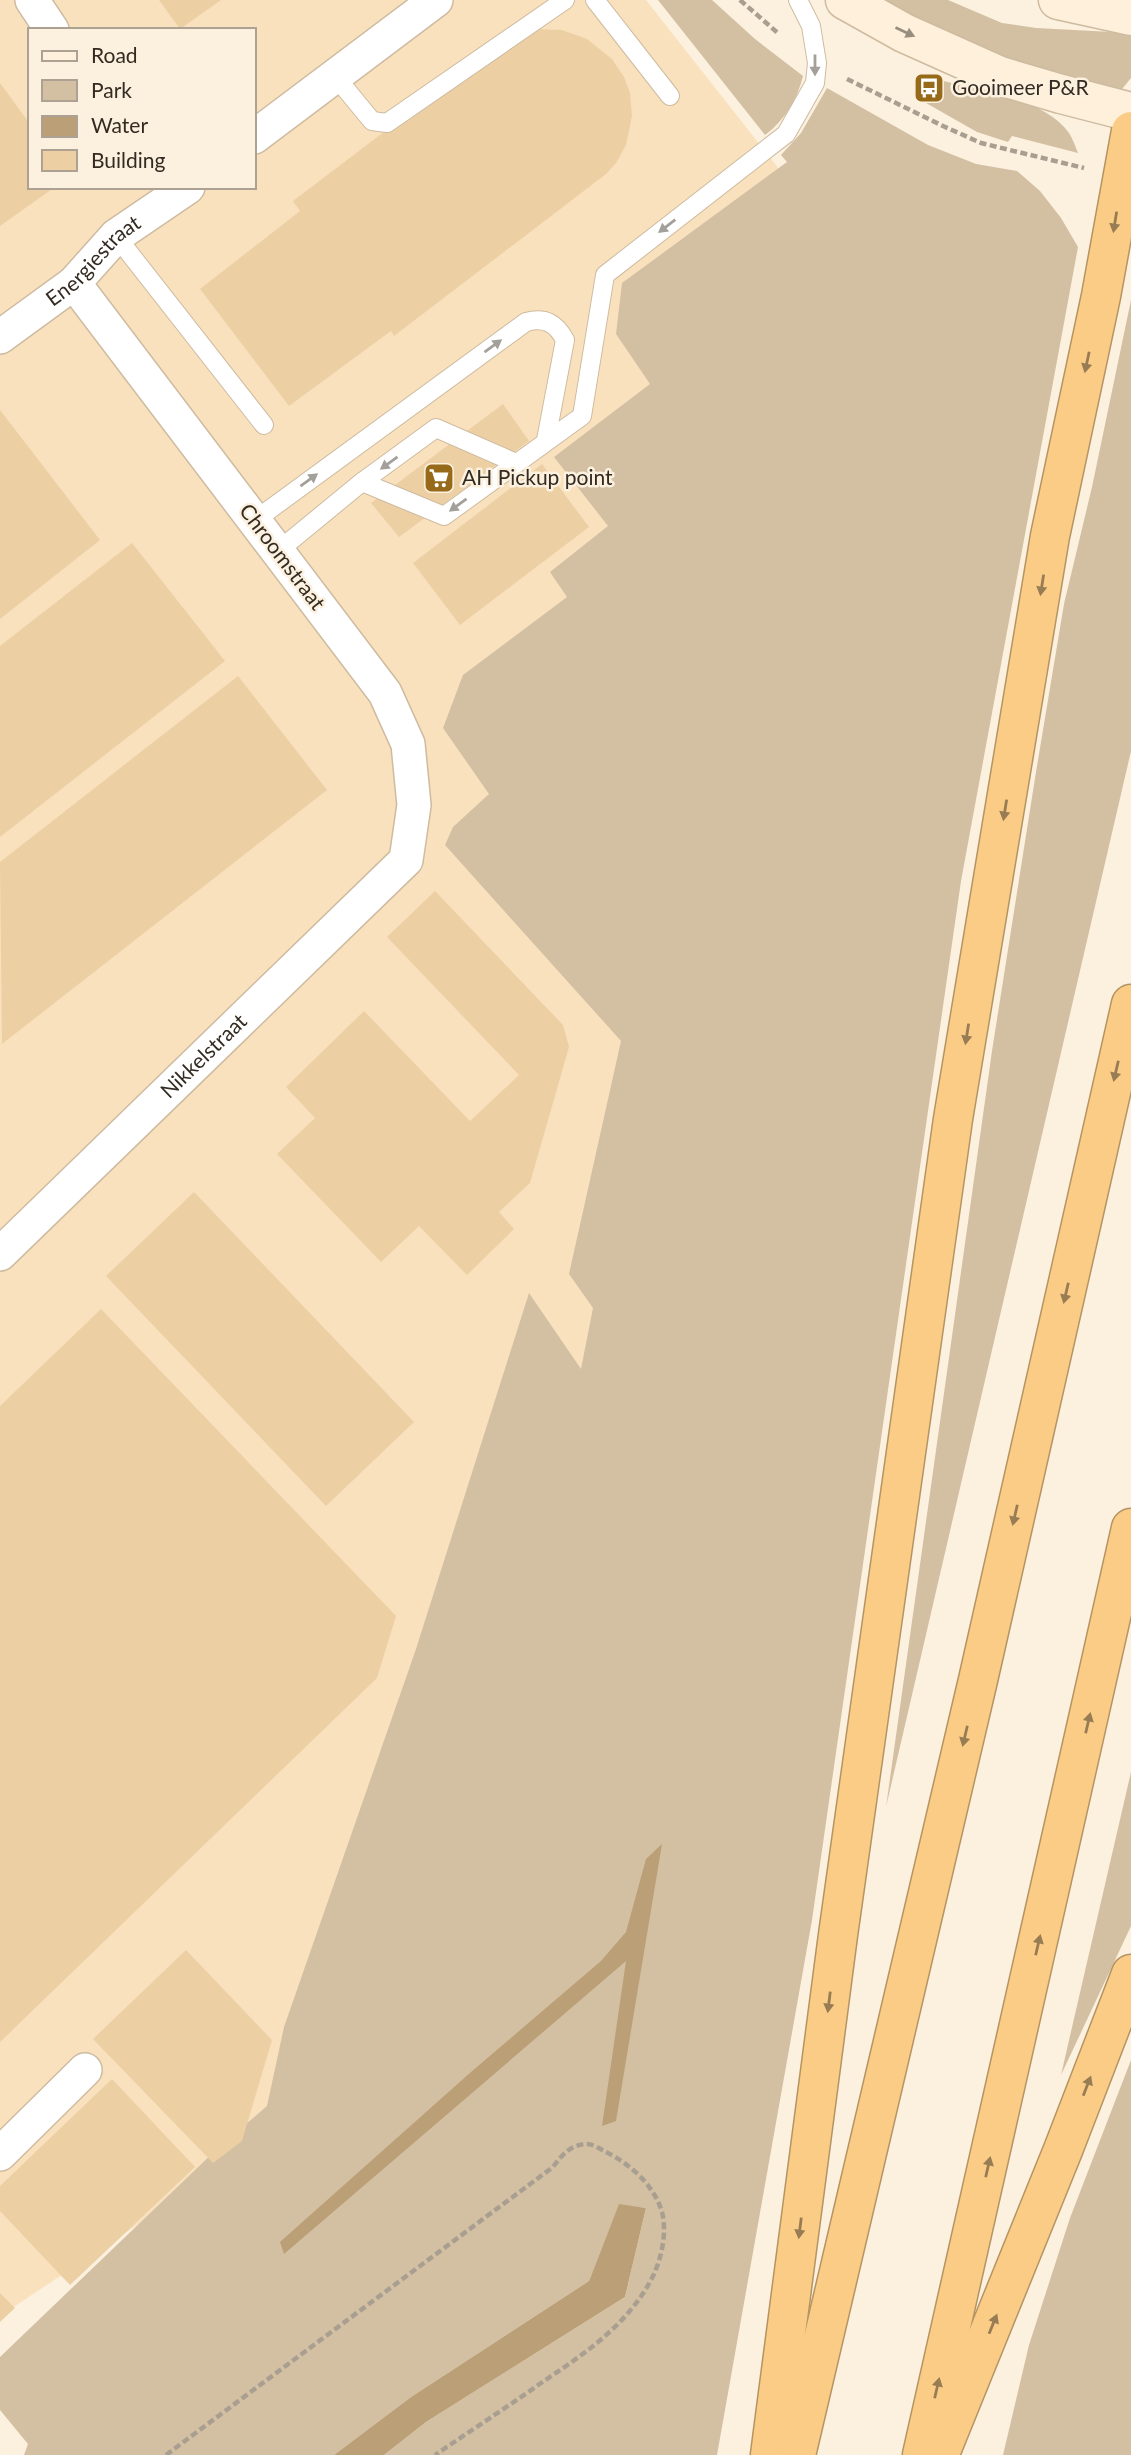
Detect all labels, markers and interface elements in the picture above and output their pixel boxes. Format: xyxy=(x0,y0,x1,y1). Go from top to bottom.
one-way arrow xyxy=(895,27,915,38)
legend xyxy=(28,28,256,189)
text: Road xyxy=(91,42,138,67)
one-way arrow xyxy=(809,54,821,76)
bus stop icon: Gooimeer P&R xyxy=(912,71,946,105)
place label: Gooimeer P&R xyxy=(952,74,1089,99)
text: Park xyxy=(91,77,132,102)
text: Water xyxy=(91,112,148,137)
text: Building xyxy=(91,147,166,172)
street label: Energiestraat xyxy=(40,209,145,310)
one-way arrow xyxy=(1109,212,1120,234)
one-way arrow xyxy=(659,218,676,233)
one-way arrow xyxy=(484,339,502,353)
one-way arrow xyxy=(1082,351,1093,373)
one-way arrow xyxy=(380,455,398,469)
supermarket icon: AH Pickup point xyxy=(422,461,456,495)
place label: AH Pickup point xyxy=(462,464,613,489)
one-way arrow xyxy=(300,474,318,488)
street label: Chroomstraat xyxy=(235,498,331,614)
one-way arrow xyxy=(450,498,468,513)
one-way arrow xyxy=(1036,574,1047,596)
one-way arrow xyxy=(999,799,1010,821)
street label: Nikkelstraat xyxy=(155,1007,251,1102)
one-way arrow xyxy=(961,1023,972,1045)
one-way arrow xyxy=(1110,1060,1121,1082)
one-way arrow xyxy=(1060,1282,1071,1304)
one-way arrow xyxy=(1010,1504,1021,1526)
one-way arrow xyxy=(1082,1712,1093,1734)
one-way arrow xyxy=(959,1725,970,1747)
one-way arrow xyxy=(1033,1934,1044,1956)
one-way arrow xyxy=(824,1991,835,2013)
one-way arrow xyxy=(1082,2075,1093,2096)
one-way arrow xyxy=(983,2156,994,2178)
one-way arrow xyxy=(794,2217,805,2239)
one-way arrow xyxy=(987,2313,998,2334)
one-way arrow xyxy=(932,2377,943,2399)

